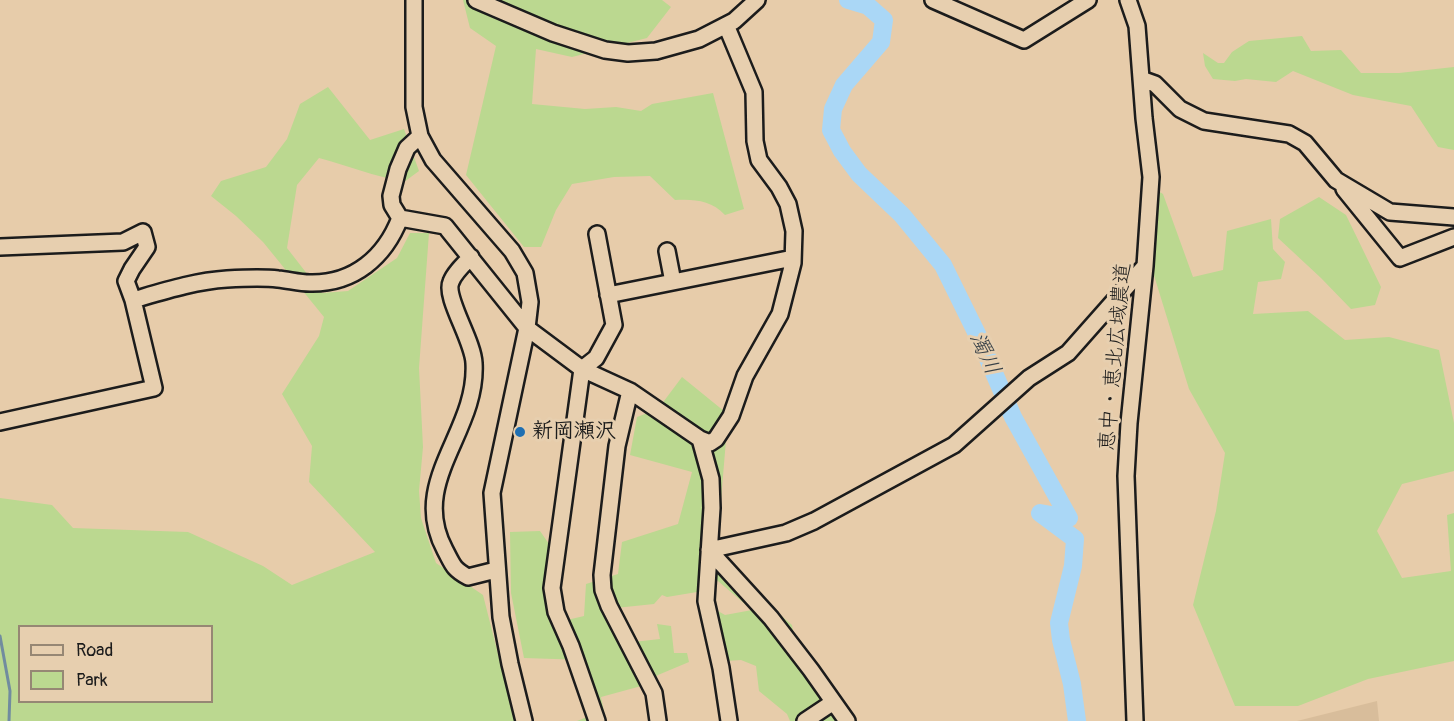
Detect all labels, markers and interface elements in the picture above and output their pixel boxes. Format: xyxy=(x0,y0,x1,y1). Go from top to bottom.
street label: 恵中・恵北広域農道 xyxy=(1095,262,1137,452)
water label: 濁川 xyxy=(963,328,1005,380)
place label: 新岡瀬沢 xyxy=(532,419,616,445)
marker: 新岡瀬沢 xyxy=(513,425,527,439)
legend xyxy=(18,625,213,703)
text: Road xyxy=(76,639,113,662)
text: Park xyxy=(76,669,108,692)

